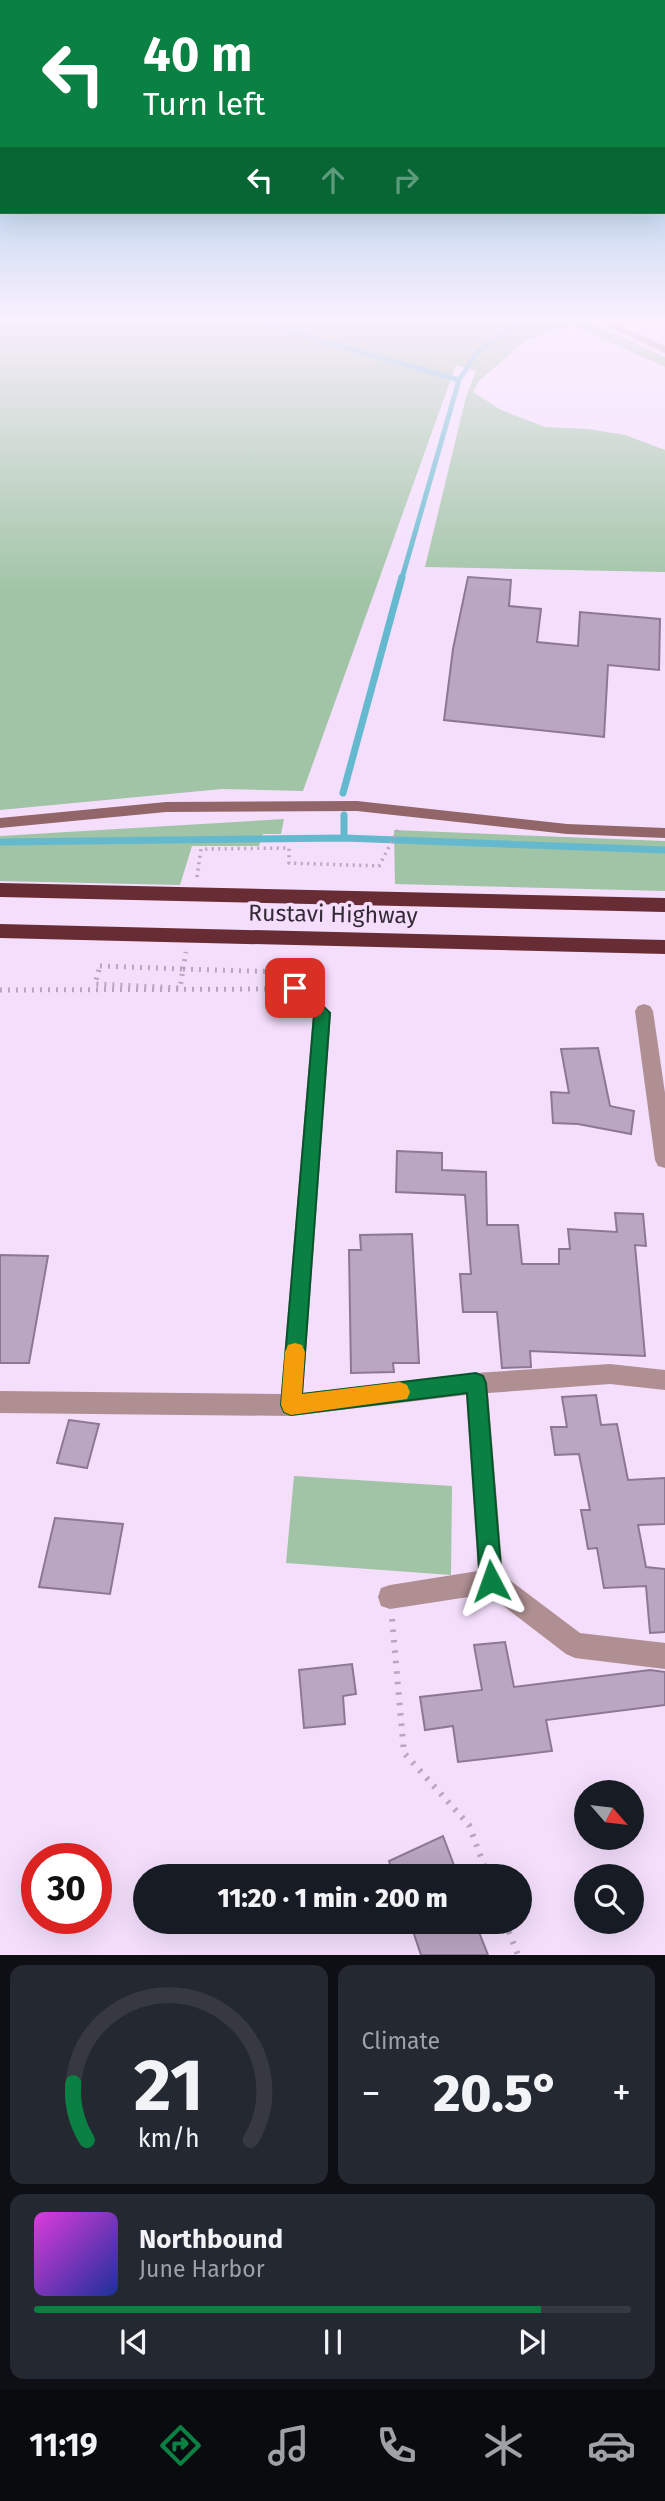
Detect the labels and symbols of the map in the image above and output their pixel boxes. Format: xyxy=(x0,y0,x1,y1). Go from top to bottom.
street label: Rustavi Highway xyxy=(248,899,419,929)
pin xyxy=(265,958,325,1018)
position arrow xyxy=(454,1544,528,1618)
north arrow xyxy=(574,1780,644,1850)
speed limit sign: 30 xyxy=(21,1843,112,1934)

